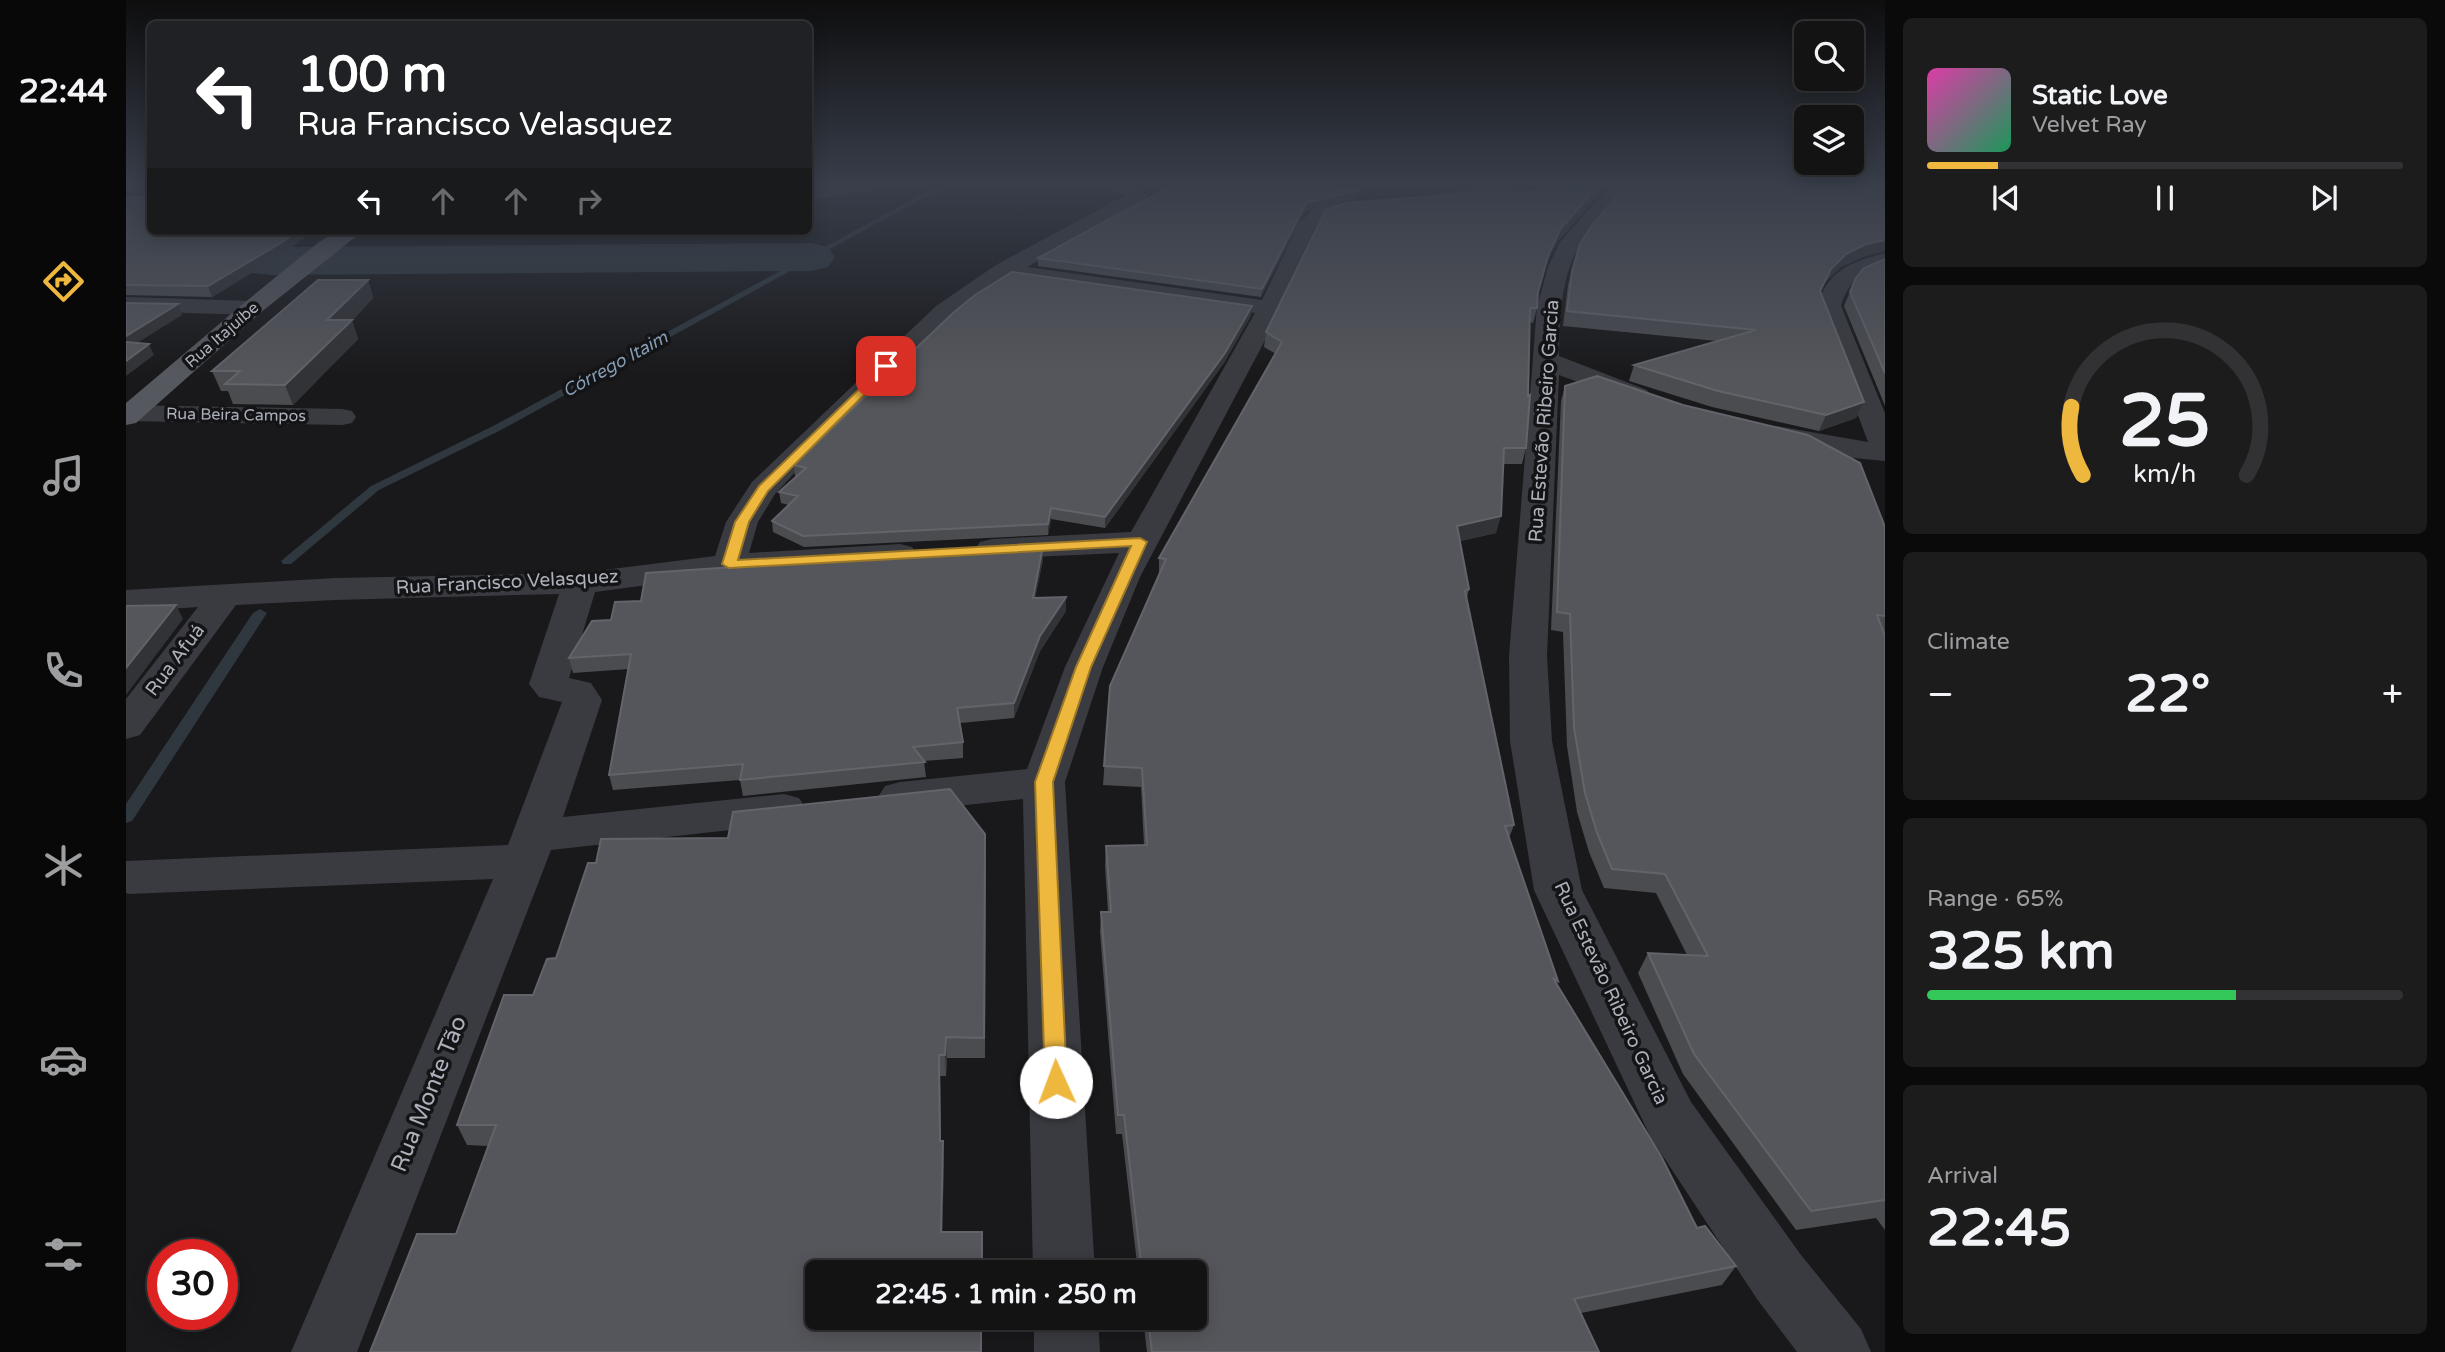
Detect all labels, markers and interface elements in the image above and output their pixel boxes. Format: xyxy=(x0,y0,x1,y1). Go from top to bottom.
map controls xyxy=(1794,21,1864,175)
button: search xyxy=(1794,21,1864,91)
text: 100 m xyxy=(297,46,447,105)
icon: left xyxy=(182,49,273,140)
text: 22:44 xyxy=(19,73,107,111)
text: Static Love xyxy=(2032,80,2168,111)
button: layers xyxy=(1794,105,1864,175)
text: Rua Francisco Velasquez xyxy=(297,106,673,144)
text: Velvet Ray xyxy=(2032,111,2147,139)
icon: previous xyxy=(1987,179,2025,217)
icon: pause xyxy=(2146,179,2184,217)
icon: next xyxy=(2305,179,2343,217)
icon: left xyxy=(351,182,389,220)
icon: ahead xyxy=(424,182,462,220)
icon: ahead xyxy=(497,182,535,220)
icon: right xyxy=(570,182,608,220)
icon: directions xyxy=(39,257,88,306)
street label: Rua Itajuíbe xyxy=(181,298,263,372)
street label: Rua Estevão Ribeiro Garcia xyxy=(1525,299,1563,543)
water label: Córrego Itaim xyxy=(559,326,672,402)
pin xyxy=(856,336,916,396)
icon: arrive xyxy=(867,347,905,385)
text: 25 xyxy=(2119,379,2211,467)
street label: Rua Beira Campos xyxy=(166,404,306,426)
icon: music xyxy=(39,451,88,500)
text: km/h xyxy=(2134,459,2196,489)
street label: Rua Francisco Velasquez xyxy=(395,565,619,599)
street label: Rua Afuá xyxy=(141,620,209,700)
text: Climate xyxy=(1927,628,2010,656)
icon: phone xyxy=(39,646,88,695)
text: 22° xyxy=(2125,663,2210,726)
text: − xyxy=(1927,672,1954,718)
text: + xyxy=(2382,672,2403,718)
icon: climate xyxy=(39,841,88,890)
street label: Rua Estevão Ribeiro Garcia xyxy=(1550,878,1672,1108)
text: Range · 65% xyxy=(1927,885,2063,913)
text: 325 km xyxy=(1927,920,2115,983)
street label: Rua Monte Tão xyxy=(385,1012,473,1176)
icon: car xyxy=(39,1035,88,1084)
position arrow xyxy=(1019,1045,1093,1119)
text: Arrival xyxy=(1927,1162,1998,1190)
text: 22:45 xyxy=(1927,1197,2071,1260)
icon: filters xyxy=(39,1230,88,1279)
speed limit sign: 30 xyxy=(147,1239,238,1330)
text: 22:45 · 1 min · 250 m xyxy=(875,1279,1137,1310)

